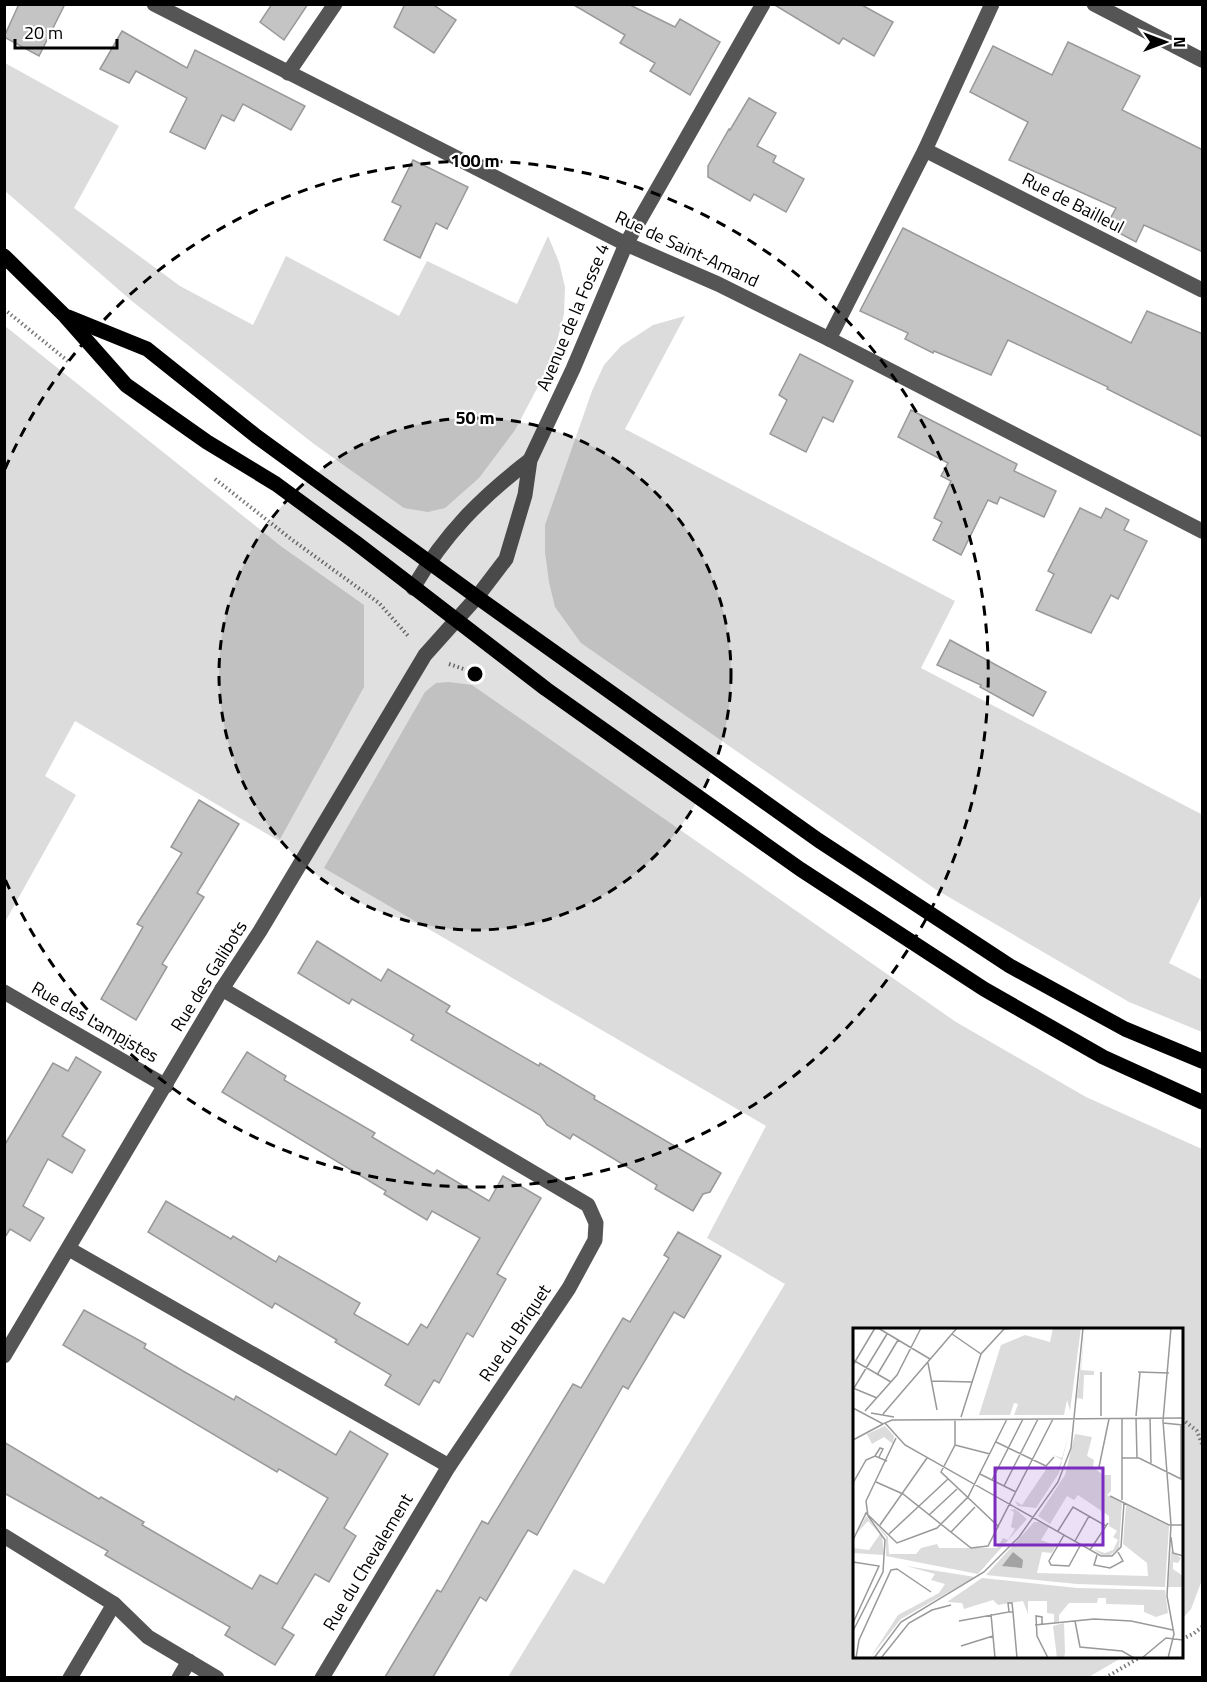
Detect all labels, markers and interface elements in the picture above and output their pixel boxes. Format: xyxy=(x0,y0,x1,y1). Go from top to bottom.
scale bar xyxy=(15,12,117,50)
north arrow xyxy=(1135,12,1195,72)
text: 20 m xyxy=(24,19,63,46)
text: N xyxy=(1168,36,1192,48)
text: 100 m xyxy=(450,147,500,174)
street label: Rue de Bailleul xyxy=(1017,165,1129,240)
street label: Rue de Saint-Amand xyxy=(611,203,764,294)
street label: Avenue de la Fosse 4 xyxy=(529,239,616,395)
text: 50 m xyxy=(455,404,495,431)
centre of rings xyxy=(465,664,485,684)
street label: Rue des Galibots xyxy=(164,915,254,1036)
street label: Rue des Lampistes xyxy=(27,974,164,1069)
street label: Rue du Briquet xyxy=(472,1278,558,1387)
inset map xyxy=(853,1328,1183,1658)
street label: Rue du Chevalement xyxy=(316,1487,420,1636)

